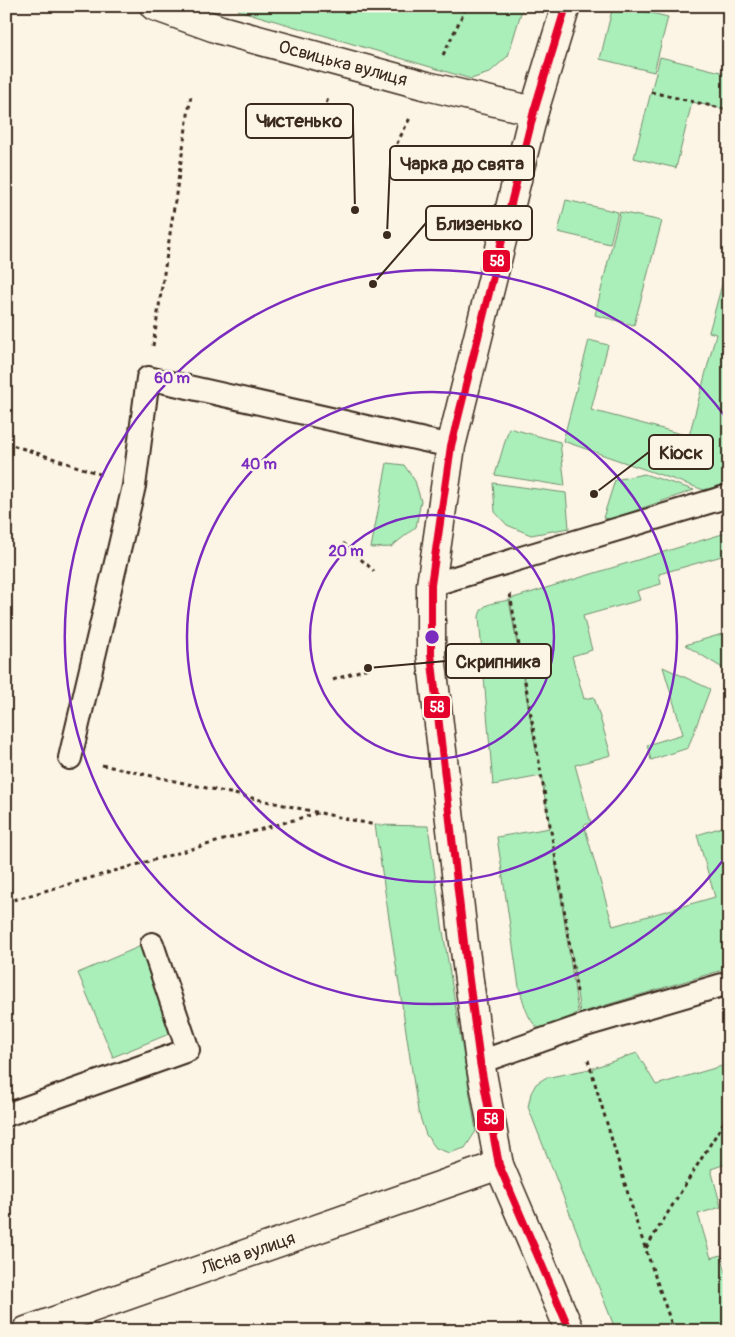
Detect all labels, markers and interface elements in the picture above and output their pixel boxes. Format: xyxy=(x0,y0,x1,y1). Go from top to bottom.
street label: Освицька вулиця xyxy=(276,35,410,92)
callout: Чистенько xyxy=(246,104,353,138)
text: Чистенько xyxy=(256,109,343,133)
callout: Чарка до свята xyxy=(390,146,534,180)
text: Чарка до свята xyxy=(400,152,524,176)
callout: Близенько xyxy=(426,206,532,240)
text: Близенько xyxy=(436,212,523,236)
line badge: 58 xyxy=(482,249,511,273)
text: 58 xyxy=(490,253,504,270)
text: 60 m xyxy=(154,369,190,388)
callout: Кіоск xyxy=(649,435,713,469)
text: Кіоск xyxy=(659,441,703,465)
text: 40 m xyxy=(241,455,277,474)
text: 20 m xyxy=(328,542,364,561)
centre of rings xyxy=(423,628,441,646)
callout: Скрипника xyxy=(446,644,551,678)
text: Скрипника xyxy=(455,650,541,674)
line badge: 58 xyxy=(423,695,451,719)
text: 58 xyxy=(430,699,444,716)
line badge: 58 xyxy=(476,1108,505,1132)
text: 58 xyxy=(484,1111,498,1128)
street label: Лісна вулиця xyxy=(197,1227,298,1281)

